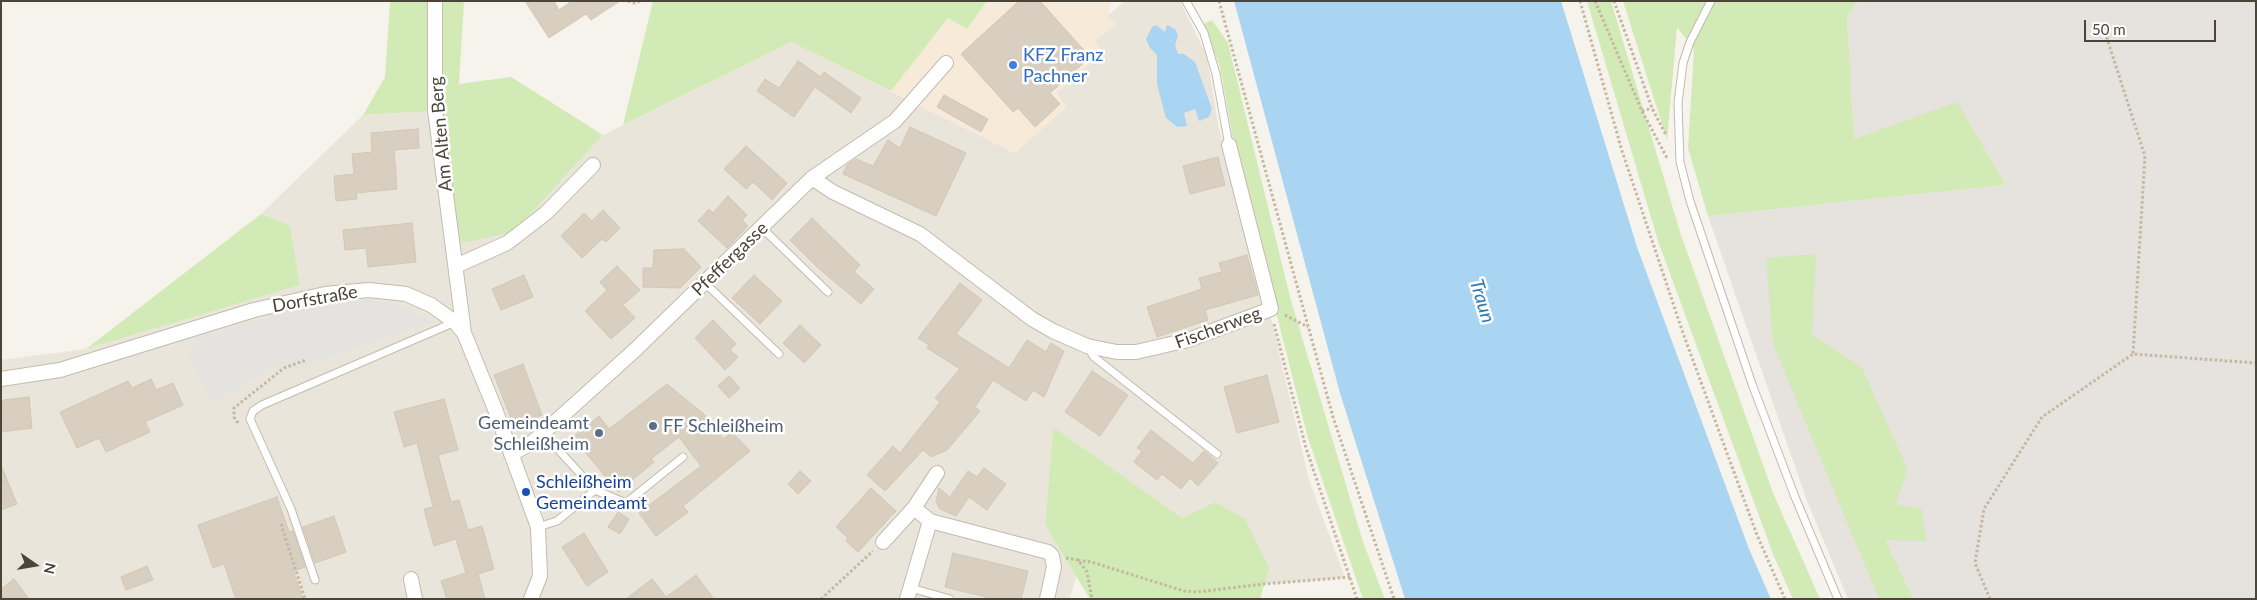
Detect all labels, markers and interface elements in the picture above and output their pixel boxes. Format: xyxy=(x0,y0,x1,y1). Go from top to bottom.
scale bar xyxy=(2087,10,2220,42)
text: 50 m xyxy=(2092,20,2126,38)
place label: KFZ Franz Pachner xyxy=(1023,44,1103,86)
marker: KFZ Franz Pachner xyxy=(1007,59,1019,71)
street label: Am Alten Berg xyxy=(425,76,457,192)
street label: Pfeffergasse xyxy=(688,217,772,301)
water label: Traun xyxy=(1465,276,1499,326)
street label: Dorfstraße xyxy=(271,281,359,317)
street label: Fischerweg xyxy=(1172,302,1264,354)
place label: Gemeindeamt Schleißheim xyxy=(478,412,589,454)
place label: FF Schleißheim xyxy=(663,415,784,437)
marker: FF Schleißheim xyxy=(647,420,659,432)
marker: Gemeindeamt Schleißheim xyxy=(593,427,605,439)
place label: Schleißheim Gemeindeamt xyxy=(536,471,647,514)
marker: Schleißheim Gemeindeamt xyxy=(520,486,532,498)
north arrow xyxy=(10,540,60,590)
text: N xyxy=(41,561,60,576)

